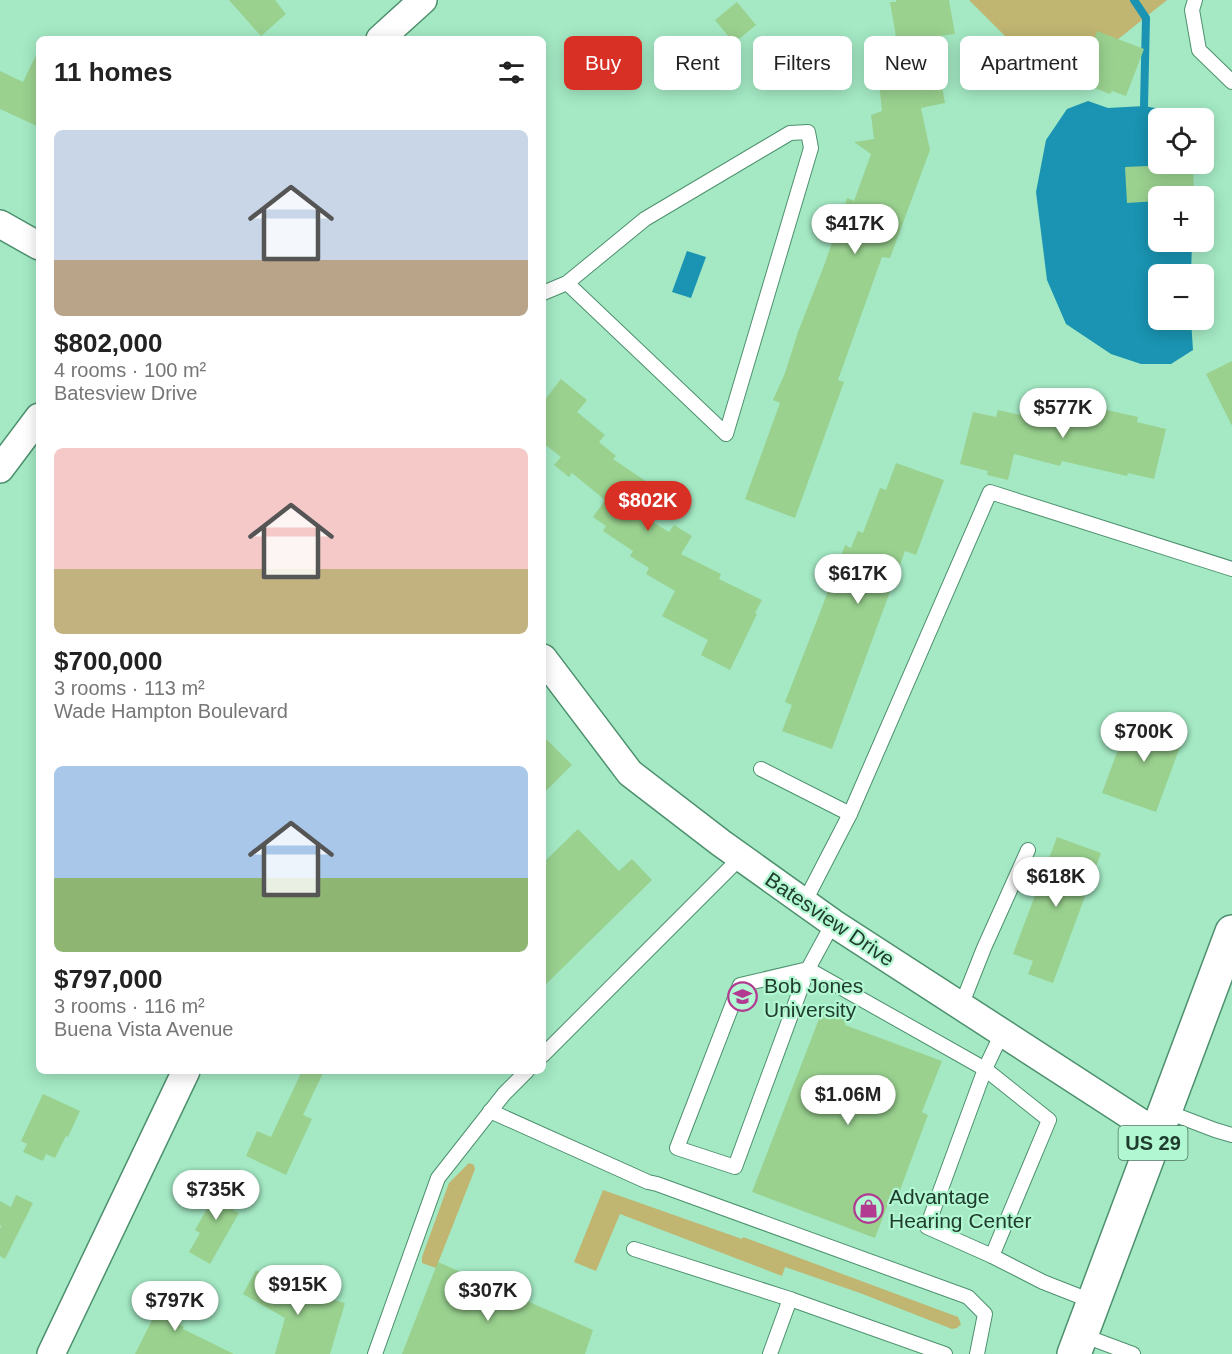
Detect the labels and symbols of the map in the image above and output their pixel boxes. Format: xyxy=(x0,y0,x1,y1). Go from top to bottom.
pin: $417K xyxy=(813,204,897,255)
pin: $577K xyxy=(1021,388,1105,439)
pin: $802K xyxy=(606,481,690,532)
pin: $617K xyxy=(816,554,900,605)
pin: $700K xyxy=(1102,712,1186,763)
pin: $618K xyxy=(1014,857,1098,908)
street label: Batesview Drive xyxy=(761,867,899,971)
place label: Bob Jones University xyxy=(764,974,863,1021)
school or university icon: Bob Jones University xyxy=(727,981,759,1013)
pin: $1.06M xyxy=(799,1075,897,1126)
road number: US 29 xyxy=(1118,1126,1188,1160)
pin: $735K xyxy=(174,1170,258,1221)
place label: Advantage Hearing Center xyxy=(889,1185,1031,1232)
shop icon: Advantage Hearing Center xyxy=(852,1192,884,1224)
pin: $915K xyxy=(256,1265,340,1316)
pin: $307K xyxy=(446,1271,530,1322)
pin: $797K xyxy=(133,1281,217,1332)

